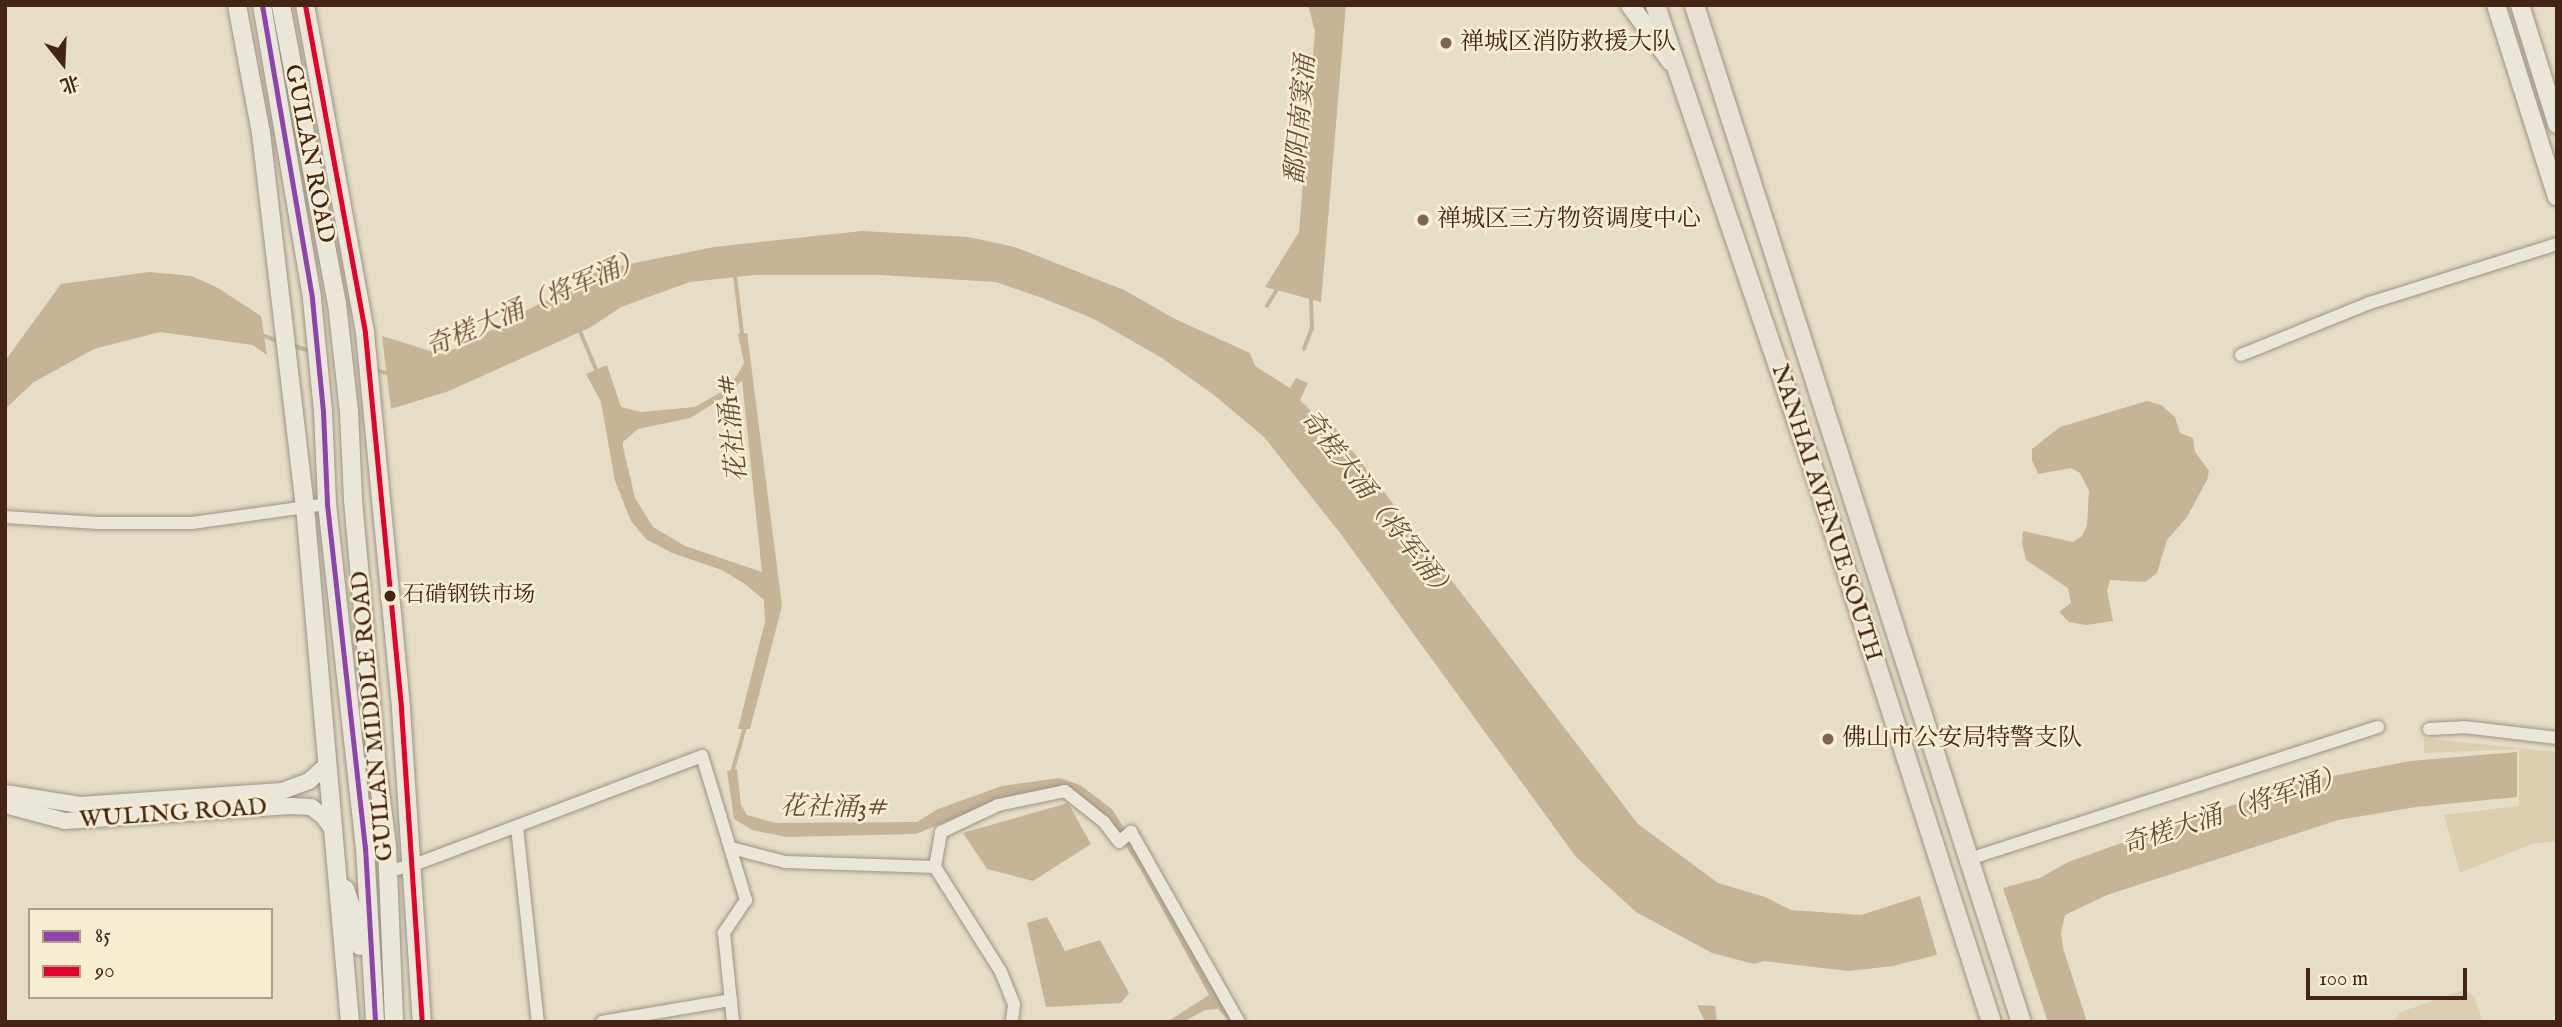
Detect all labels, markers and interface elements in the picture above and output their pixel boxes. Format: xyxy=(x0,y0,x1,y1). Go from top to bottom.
north arrow xyxy=(28,28,98,98)
place label: 禅城区消防救援大队 xyxy=(1460,29,1676,57)
marker: 禅城区消防救援大队 xyxy=(1438,35,1454,51)
water label: 鄱阳南窦涌 xyxy=(1280,54,1322,186)
street label: GUILAN ROAD xyxy=(278,62,340,246)
text: 北 xyxy=(57,69,82,97)
place label: 禅城区三方物资调度中心 xyxy=(1437,206,1701,234)
marker: 禅城区三方物资调度中心 xyxy=(1415,212,1431,228)
water label: 奇槎大涌（将军涌） xyxy=(421,244,649,364)
street label: NANHAI AVENUE SOUTH xyxy=(1764,361,1888,665)
water label: 花社涌1# xyxy=(712,373,754,483)
water label: 奇槎大涌（将军涌） xyxy=(1293,404,1461,608)
street label: GUILAN MIDDLE ROAD xyxy=(346,570,400,862)
place label: 石𬒔钢铁市场 xyxy=(403,583,535,609)
marker: 石𬒔钢铁市场 xyxy=(383,589,397,603)
place label: 佛山市公安局特警支队 xyxy=(1842,725,2082,753)
marker: 佛山市公安局特警支队 xyxy=(1820,731,1836,747)
water label: 奇槎大涌（将军涌） xyxy=(2118,760,2350,862)
water label: 花社涌3# xyxy=(779,791,889,825)
street label: WULING ROAD xyxy=(78,793,268,835)
legend xyxy=(28,908,273,999)
text: 85 xyxy=(95,923,111,950)
scale bar xyxy=(2310,954,2471,998)
text: 90 xyxy=(95,958,114,985)
text: 100 m xyxy=(2319,966,2368,993)

